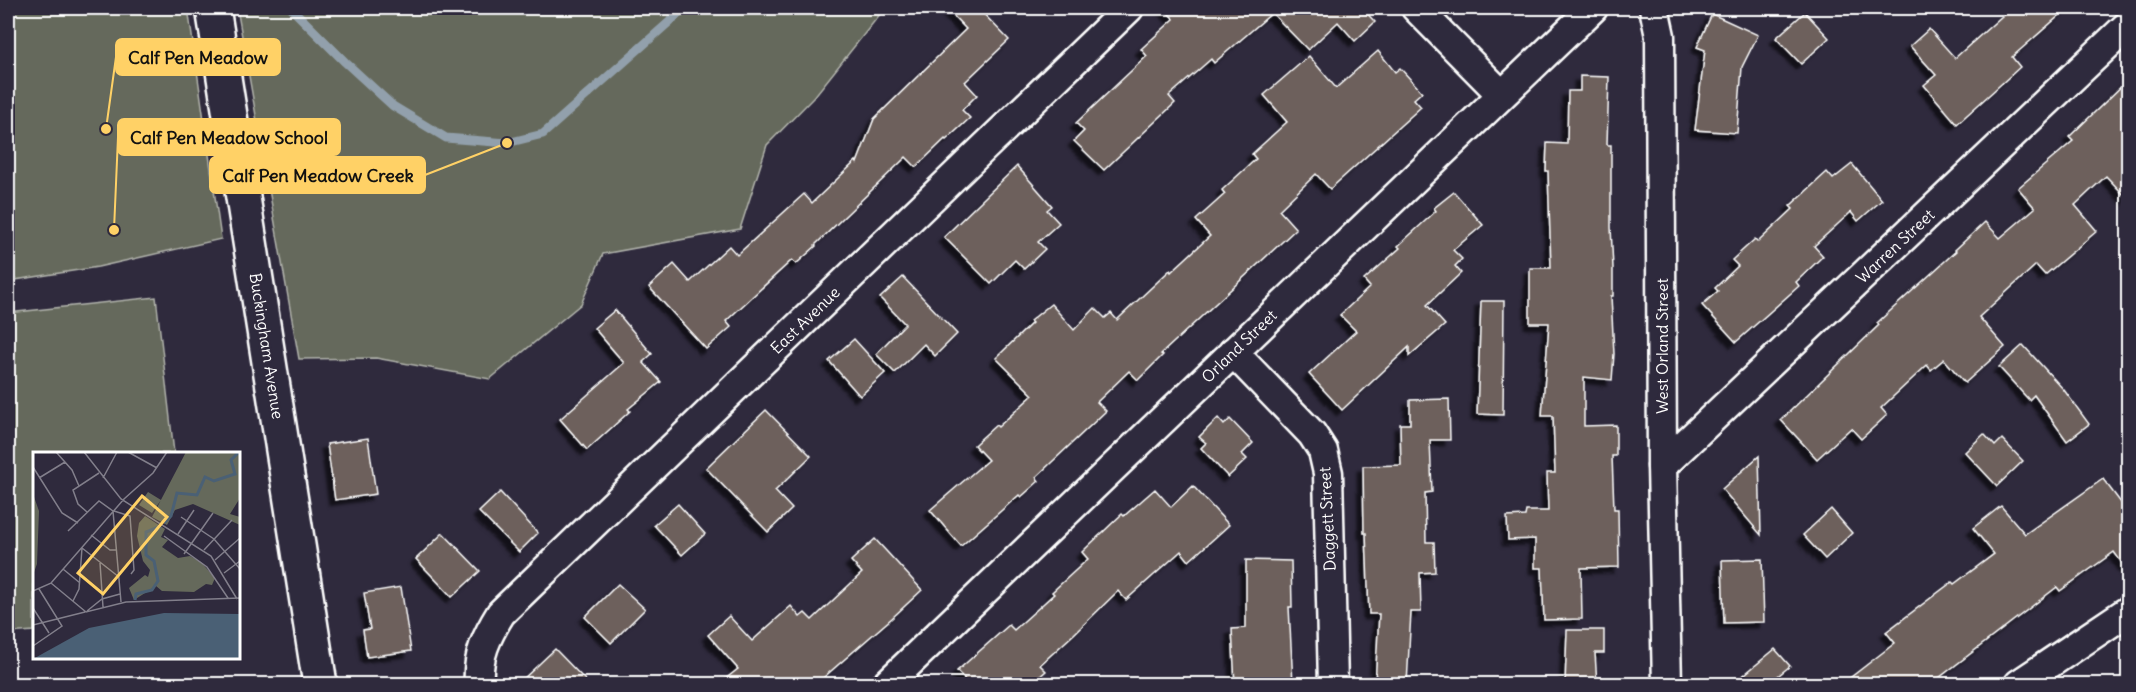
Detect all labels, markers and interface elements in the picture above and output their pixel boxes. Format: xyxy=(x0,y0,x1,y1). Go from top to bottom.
callout: Calf Pen Meadow xyxy=(116,39,280,75)
text: Calf Pen Meadow xyxy=(128,46,269,69)
callout: Calf Pen Meadow School xyxy=(118,119,340,155)
text: Calf Pen Meadow School xyxy=(130,126,328,149)
callout: Calf Pen Meadow Creek xyxy=(210,157,425,193)
text: Calf Pen Meadow Creek xyxy=(222,164,414,187)
street label: Warren Street xyxy=(1852,204,1939,287)
street label: Buckingham Avenue xyxy=(246,272,288,420)
street label: West Orland Street xyxy=(1652,277,1672,414)
street label: East Avenue xyxy=(766,282,844,358)
street label: Orland Street xyxy=(1197,305,1281,387)
inset map xyxy=(33,452,240,659)
street label: Daggett Street xyxy=(1314,466,1340,572)

